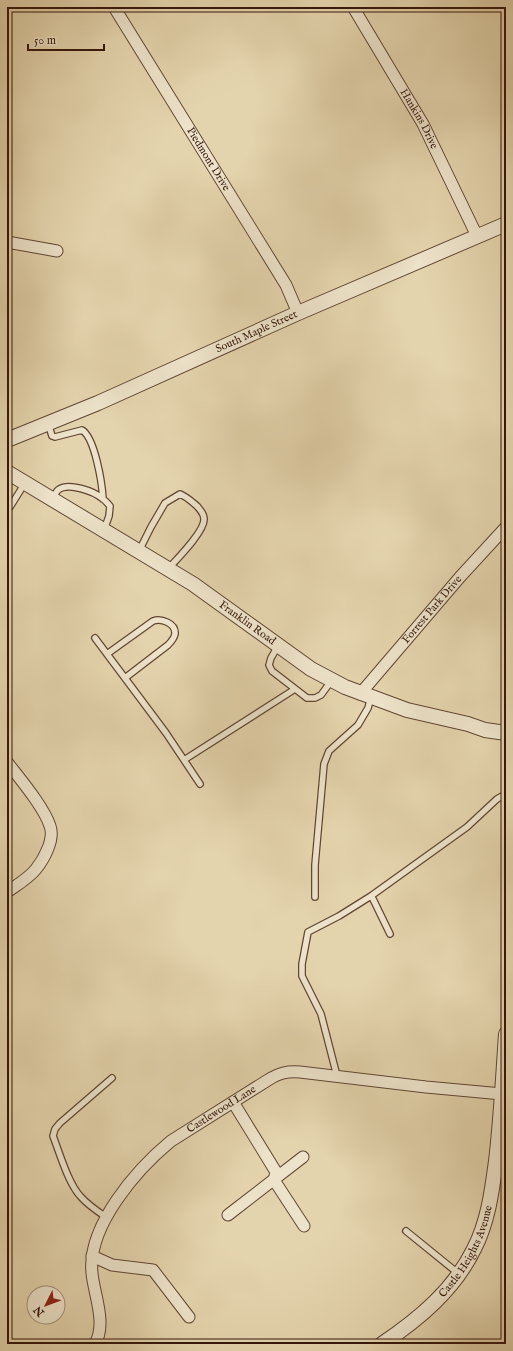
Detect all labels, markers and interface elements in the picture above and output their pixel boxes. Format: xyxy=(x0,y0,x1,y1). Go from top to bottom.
scale bar xyxy=(28,26,104,52)
text: 50 m xyxy=(34,33,56,48)
street label: Hankins Drive xyxy=(397,86,441,151)
street label: Piedmont Drive xyxy=(183,125,233,194)
street label: South Maple Street xyxy=(213,307,300,356)
street label: Forrest Park Drive xyxy=(399,573,465,646)
street label: Franklin Road xyxy=(216,598,278,648)
street label: Castlewood Lane xyxy=(184,1082,259,1136)
street label: Castle Heights Avenue xyxy=(436,1204,496,1301)
north arrow xyxy=(26,1285,66,1325)
text: N xyxy=(31,1302,48,1320)

